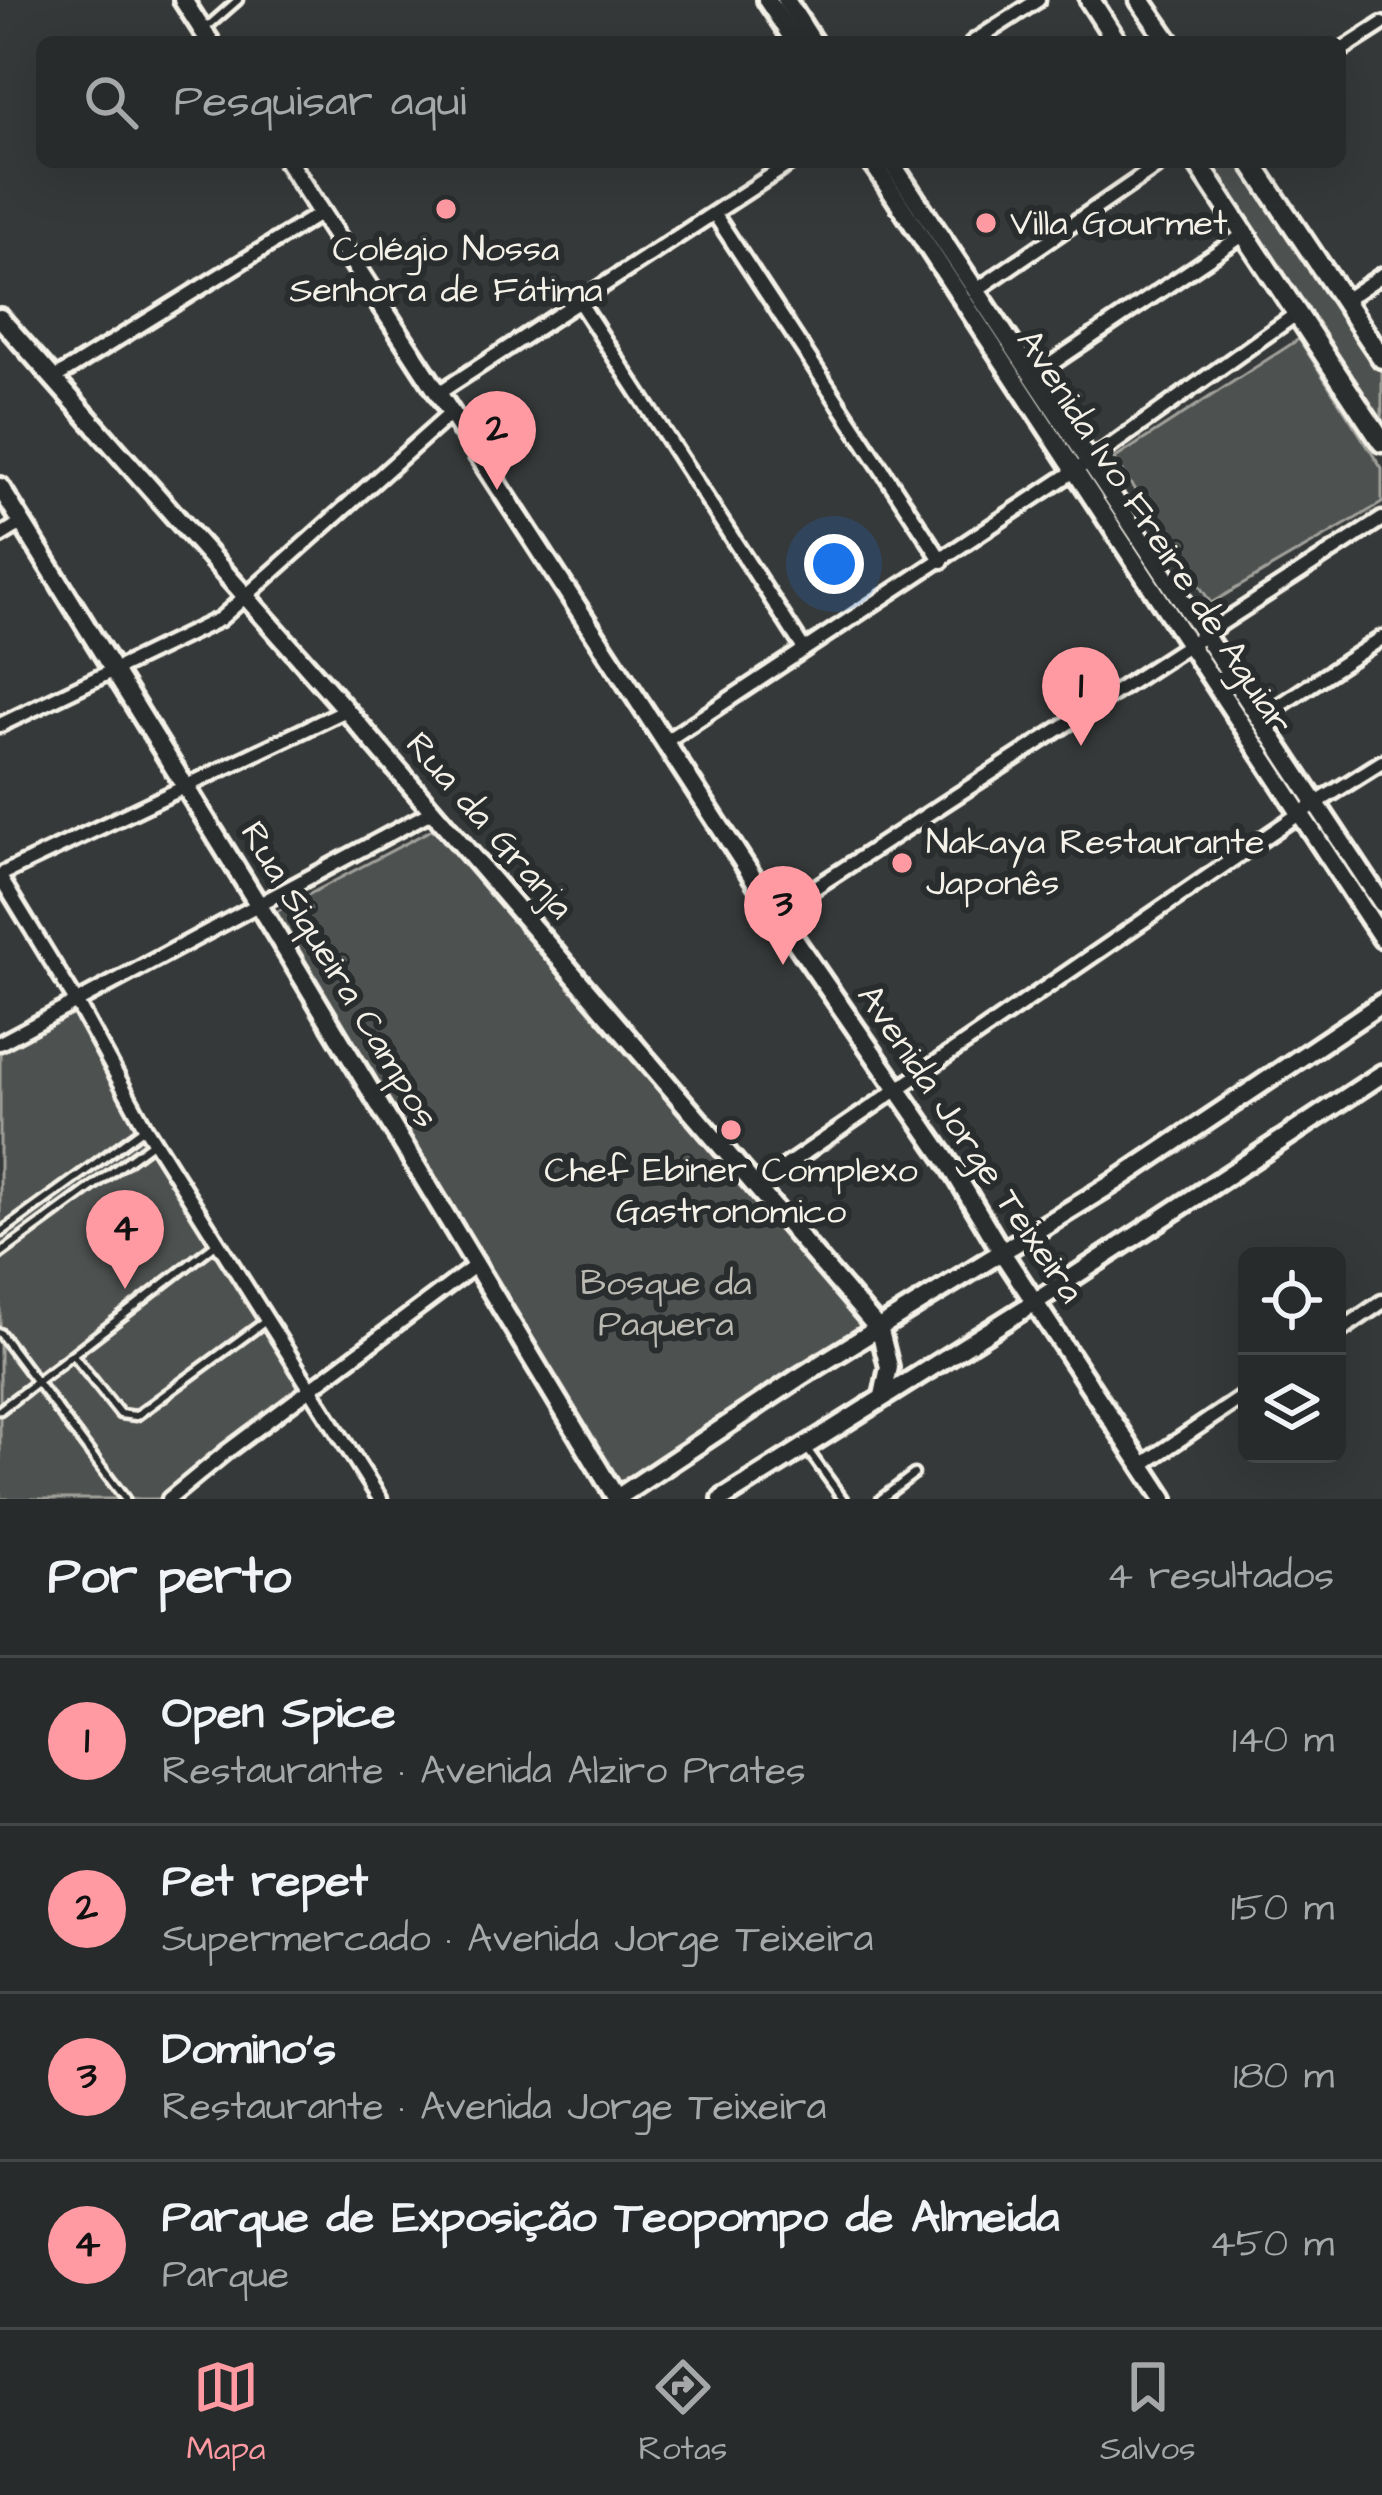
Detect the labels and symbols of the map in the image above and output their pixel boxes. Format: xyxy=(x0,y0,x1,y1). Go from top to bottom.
marker: Colégio Nossa Senhora de Fátima xyxy=(433,196,459,222)
place label: Villa Gourmet xyxy=(1010,198,1228,249)
marker: Villa Gourmet xyxy=(973,210,999,236)
place label: Colégio Nossa Senhora de Fátima xyxy=(289,224,603,316)
street label: Avenida Ivo Freire de Aguiar xyxy=(1003,319,1305,745)
pin: 2 xyxy=(458,391,536,490)
your location xyxy=(804,534,864,594)
pin: 1 xyxy=(1042,647,1120,746)
street label: Rua da Granja xyxy=(393,721,585,931)
street label: Rua Siqueira Campos xyxy=(227,812,451,1138)
place label: Nakaya Restaurante Japonês xyxy=(926,817,1264,909)
marker: Nakaya Restaurante Japonês xyxy=(889,850,915,876)
pin: 3 xyxy=(744,866,822,965)
street label: Avenida Jorge Teixeira xyxy=(843,974,1096,1314)
marker: Chef Ebiner Complexo Gastronomico xyxy=(718,1117,744,1143)
place label: Chef Ebiner Complexo Gastronomico xyxy=(544,1145,918,1237)
pin: 4 xyxy=(86,1190,164,1289)
park label: Bosque da Paquera xyxy=(580,1258,752,1350)

